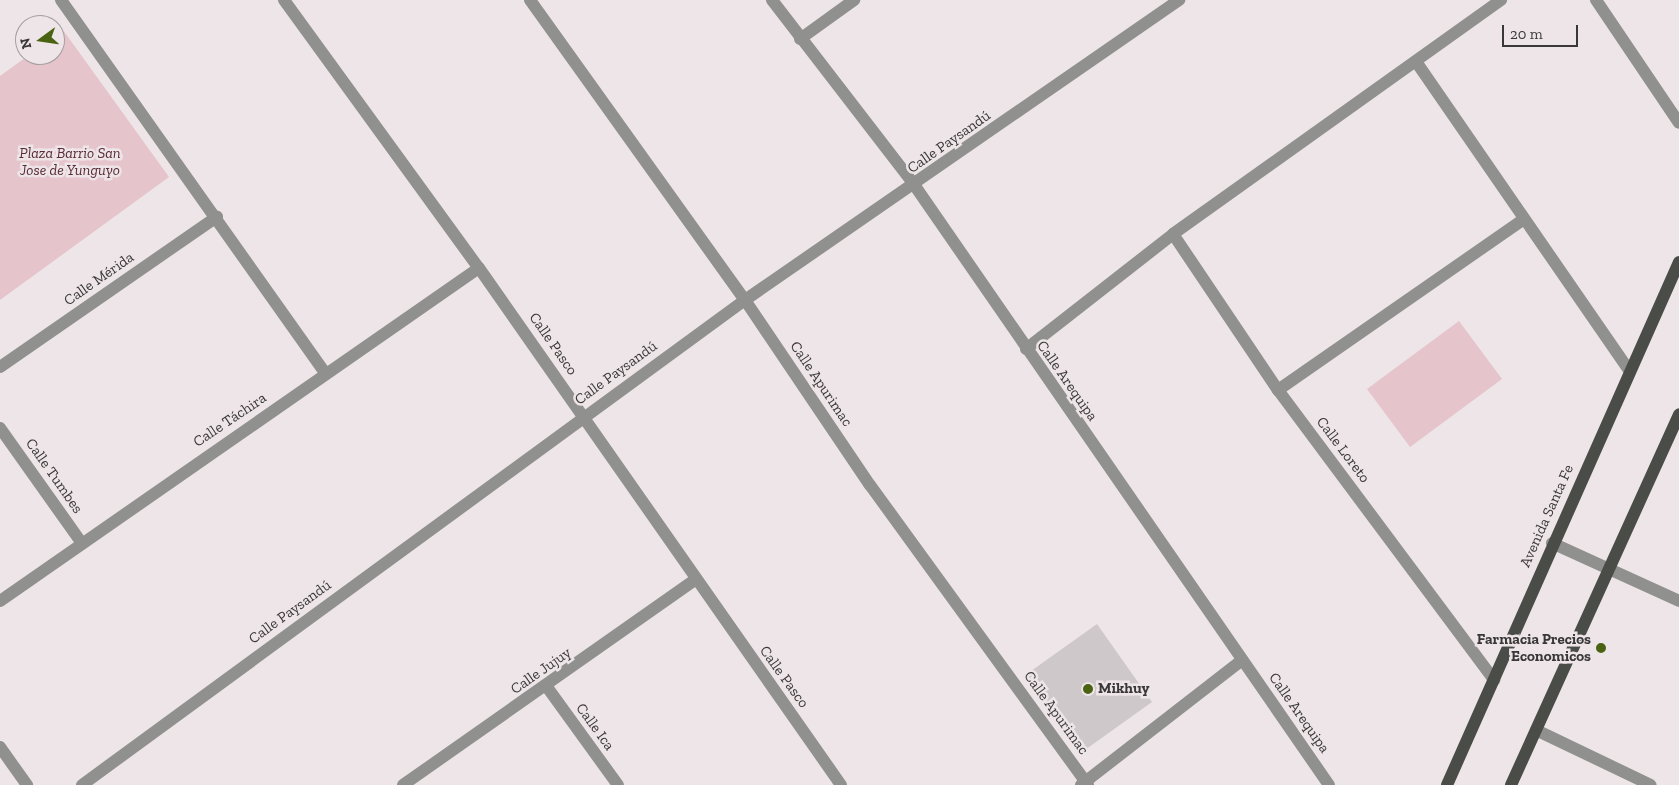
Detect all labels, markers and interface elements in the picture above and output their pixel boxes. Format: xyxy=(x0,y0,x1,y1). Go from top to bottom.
north arrow xyxy=(15,15,65,65)
scale bar xyxy=(1504,15,1580,47)
text: 20 m xyxy=(1510,25,1543,43)
text: N xyxy=(16,36,35,51)
street label: Calle Paysandú xyxy=(904,107,994,177)
park label: Plaza Barrio San Jose de Yunguyo xyxy=(19,144,121,179)
street label: Calle Mérida xyxy=(61,248,137,310)
street label: Calle Pasco xyxy=(525,309,581,379)
street label: Calle Paysandú xyxy=(571,337,661,409)
street label: Calle Arequipa xyxy=(1033,337,1101,425)
street label: Calle Apurimac xyxy=(786,338,856,430)
street label: Calle Táchira xyxy=(190,389,270,451)
street label: Calle Loreto xyxy=(1312,413,1374,487)
street label: Calle Tumbes xyxy=(21,435,87,517)
street label: Avenida Santa Fe xyxy=(1516,462,1578,570)
street label: Calle Paysandú xyxy=(245,576,335,648)
place label: Farmacia Precios Economicos xyxy=(1477,630,1591,665)
street label: Calle Pasco xyxy=(755,642,813,712)
marker: Farmacia Precios Economicos xyxy=(1595,642,1607,654)
street label: Calle Jujuy xyxy=(507,644,575,698)
street label: Calle Apurimac xyxy=(1020,668,1092,758)
street label: Calle Arequipa xyxy=(1265,669,1333,757)
place label: Mikhuy xyxy=(1098,680,1149,698)
marker: Mikhuy xyxy=(1082,683,1094,695)
street label: Calle Ica xyxy=(572,700,618,754)

